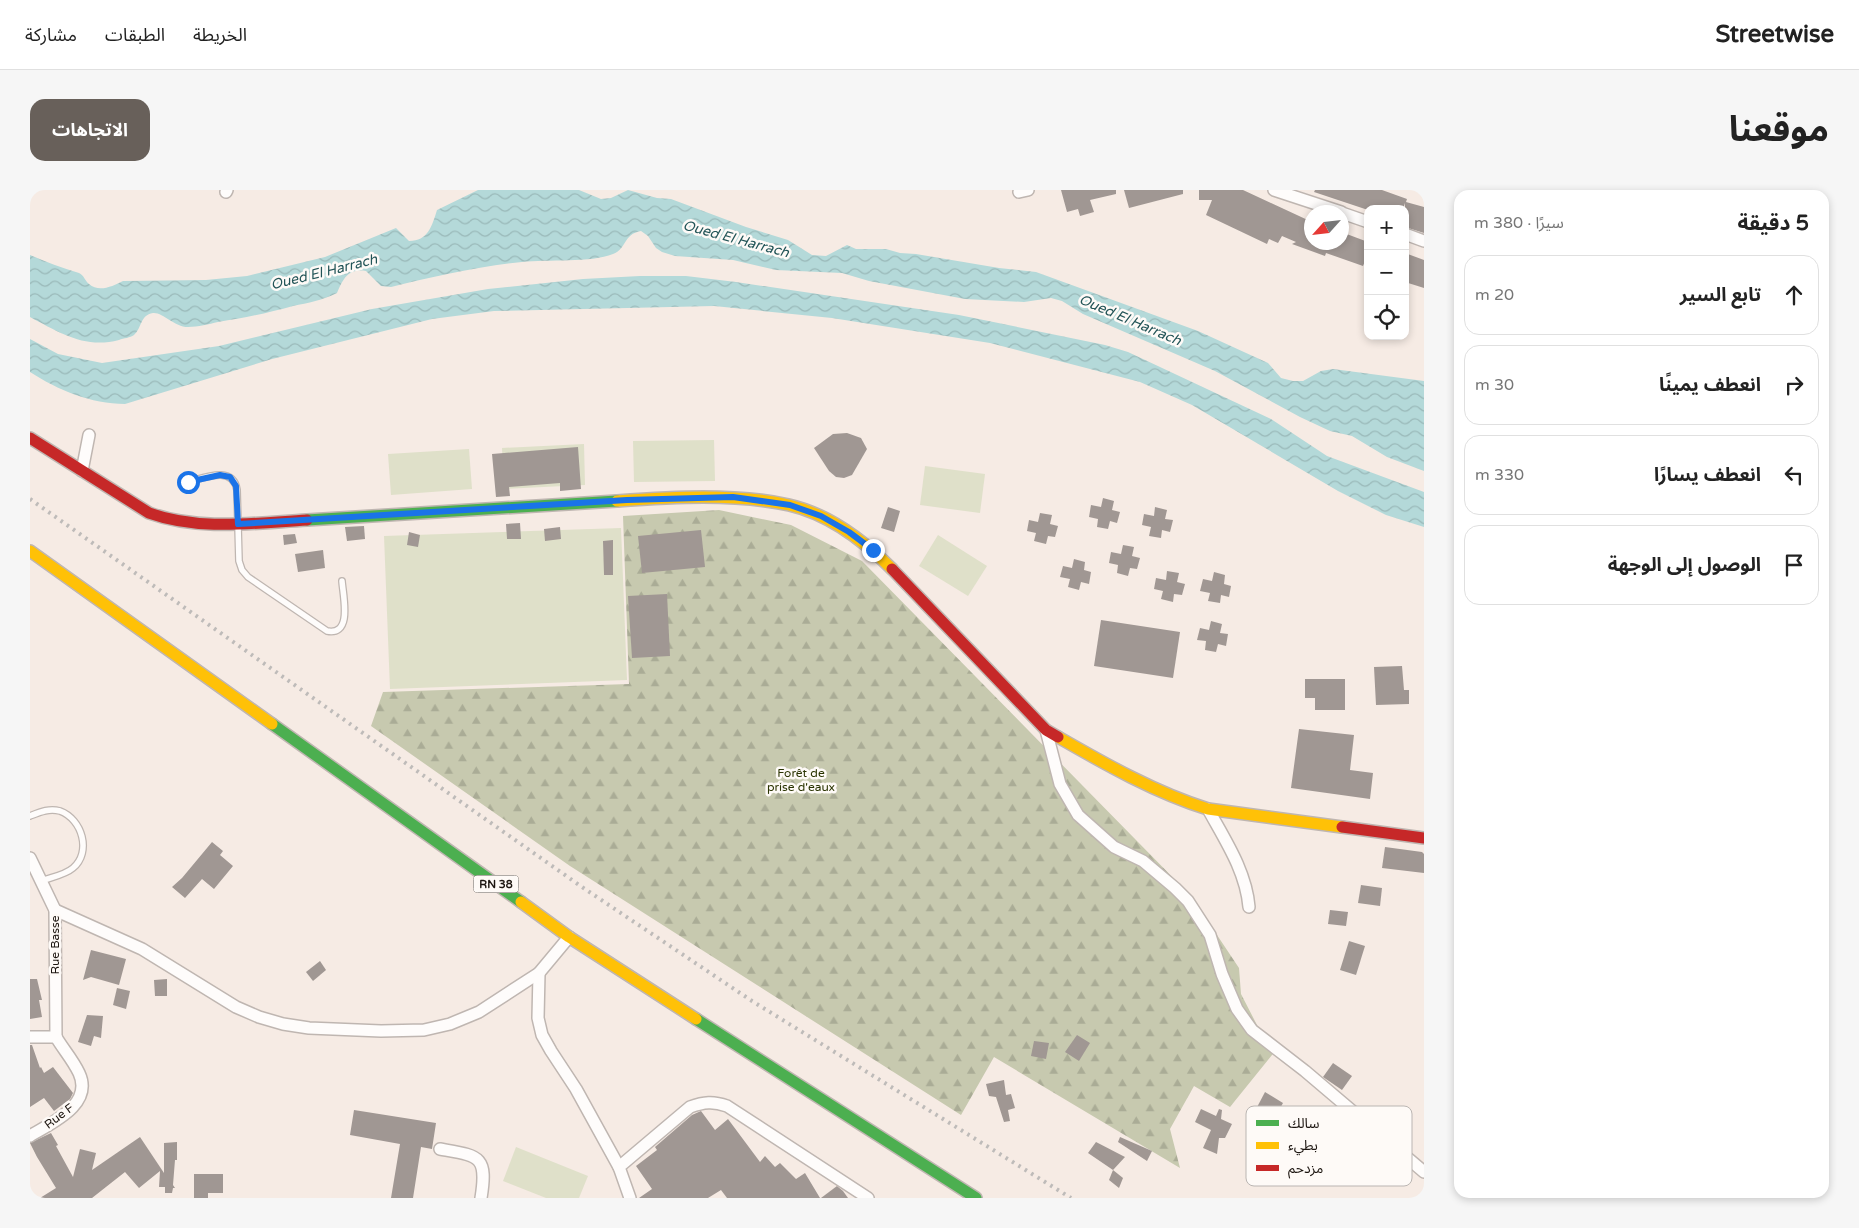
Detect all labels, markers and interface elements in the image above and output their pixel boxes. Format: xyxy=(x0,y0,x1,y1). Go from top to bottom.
text: Streetwise xyxy=(1715,20,1834,49)
text: مشاركة xyxy=(25,24,77,46)
text: الطبقات xyxy=(105,24,165,46)
text: الخريطة xyxy=(193,24,247,46)
button: الاتجاهات xyxy=(30,99,150,161)
text: موقعنا xyxy=(1729,109,1829,151)
north arrow xyxy=(1304,205,1349,250)
map controls xyxy=(1364,205,1409,340)
button: + xyxy=(1364,205,1409,250)
text: 5 دقيقة xyxy=(1738,211,1809,236)
text: سيرًا · 380 m xyxy=(1474,213,1564,233)
water label: Oued El Harrach xyxy=(681,217,791,261)
water label: Oued El Harrach xyxy=(269,250,380,293)
button: − xyxy=(1364,250,1409,295)
icon: ahead xyxy=(1780,281,1808,309)
text: تابع السير xyxy=(1680,284,1761,306)
text: 20 m xyxy=(1475,285,1514,305)
water label: Oued El Harrach xyxy=(1076,291,1184,349)
button: locate xyxy=(1364,295,1409,340)
icon: right xyxy=(1780,371,1808,399)
text: انعطف يمينًا xyxy=(1659,374,1761,396)
text: 30 m xyxy=(1475,375,1514,395)
icon: left xyxy=(1780,461,1808,489)
text: انعطف يسارًا xyxy=(1654,464,1761,486)
text: 330 m xyxy=(1475,465,1524,485)
route start xyxy=(177,471,200,494)
route end xyxy=(862,539,885,562)
icon: arrive xyxy=(1780,551,1808,579)
text: الوصول إلى الوجهة xyxy=(1608,554,1761,576)
park label: Forêt de prise d'eaux xyxy=(767,766,835,794)
road number: RN 38 xyxy=(474,876,518,892)
street label: Rue Basse xyxy=(48,915,62,975)
street label: Rue F xyxy=(42,1100,76,1132)
legend xyxy=(1246,1106,1412,1186)
text: سالك xyxy=(1288,1115,1320,1132)
text: بطيء xyxy=(1288,1137,1318,1156)
text: مزدحم xyxy=(1288,1160,1323,1179)

